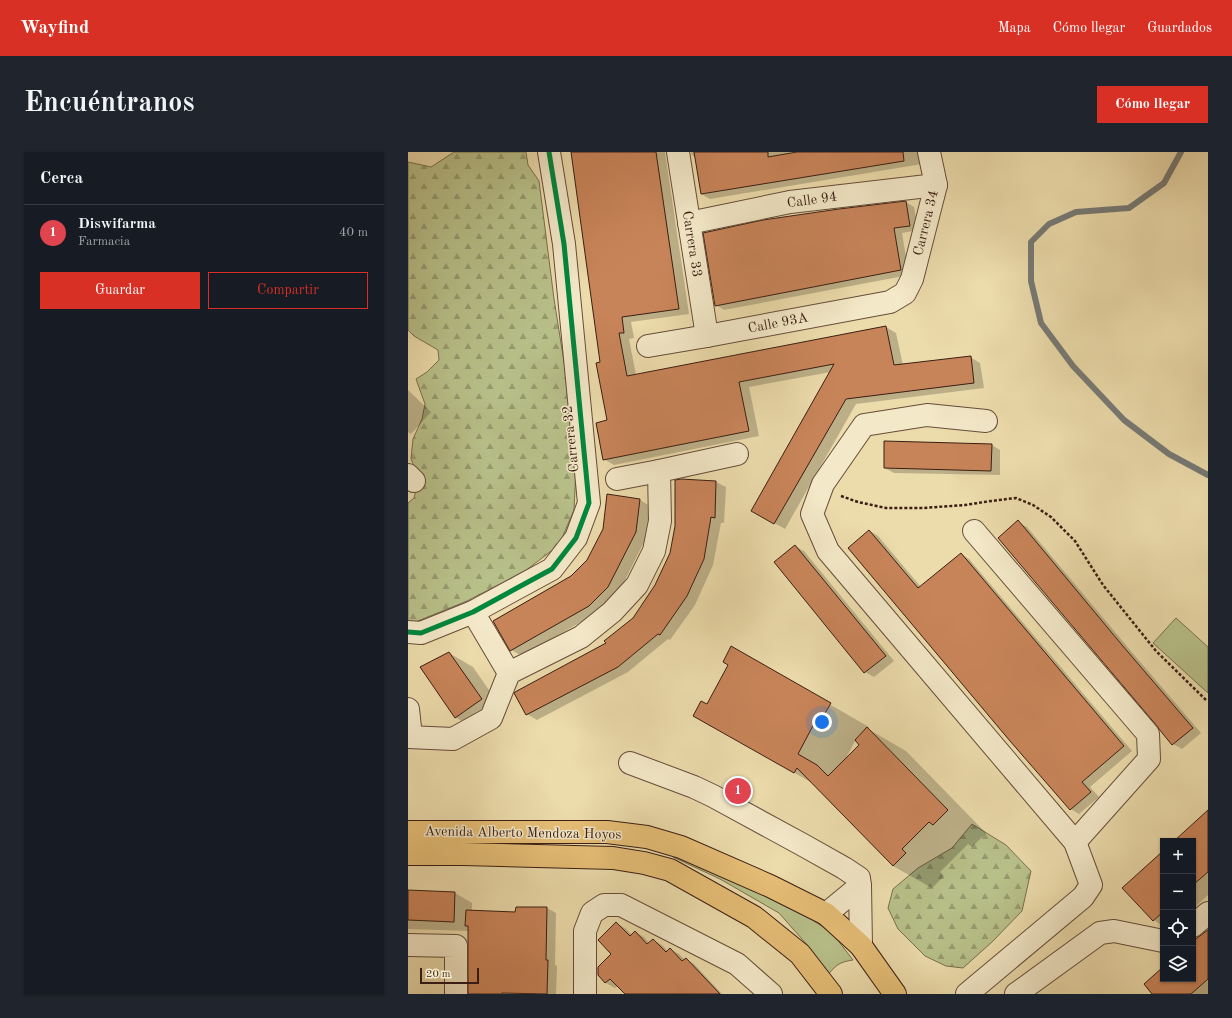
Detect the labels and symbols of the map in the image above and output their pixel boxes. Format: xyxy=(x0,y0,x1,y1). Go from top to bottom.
street label: Carrera 34 xyxy=(911,189,941,257)
street label: Calle 94 xyxy=(786,190,838,210)
street label: Carrera 33 xyxy=(680,210,704,278)
street label: Calle 93A xyxy=(747,310,810,336)
street label: Carrera 32 xyxy=(561,405,581,473)
your location xyxy=(812,712,832,732)
pin: 1 xyxy=(725,776,751,806)
street label: Avenida Alberto Mendoza Hoyos xyxy=(424,824,622,842)
scale bar xyxy=(420,966,479,985)

